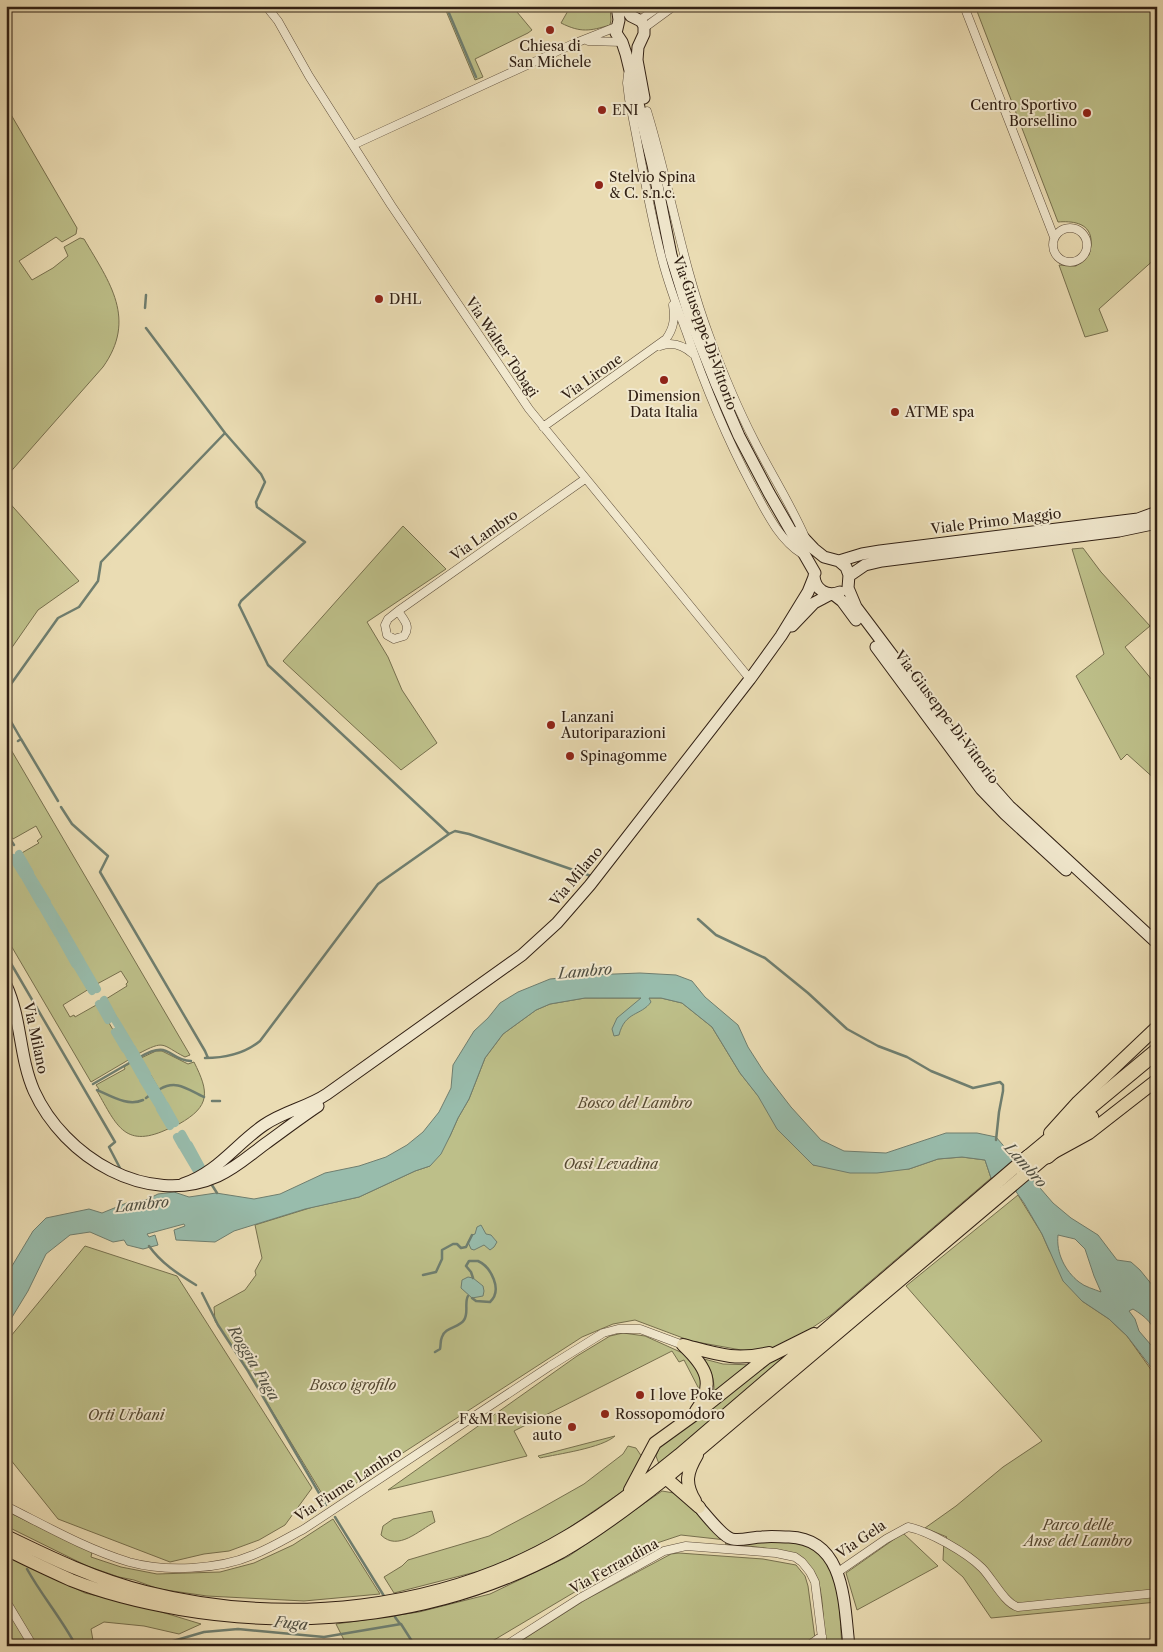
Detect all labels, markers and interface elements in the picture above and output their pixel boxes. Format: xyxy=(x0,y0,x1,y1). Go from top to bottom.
marker: Chiesa di San Michele xyxy=(544,24,556,36)
place label: Chiesa di San Michele xyxy=(509,37,591,71)
place label: Centro Sportivo Borsellino xyxy=(970,96,1077,130)
place label: ENI xyxy=(612,101,638,119)
marker: ENI xyxy=(596,104,608,116)
marker: Centro Sportivo Borsellino xyxy=(1081,107,1093,119)
place label: Stelvio Spina & C. s.n.c. xyxy=(609,168,696,202)
marker: Stelvio Spina & C. s.n.c. xyxy=(593,179,605,191)
street label: Via Giuseppe Di Vittorio xyxy=(668,253,741,412)
place label: DHL xyxy=(389,290,421,308)
street label: Via Walter Tobagi xyxy=(461,292,542,401)
marker: DHL xyxy=(373,293,385,305)
street label: Via Lirone xyxy=(557,350,626,405)
marker: Dimension Data Italia xyxy=(658,374,670,386)
place label: Dimension Data Italia xyxy=(628,387,701,421)
place label: ATME spa xyxy=(904,403,975,421)
marker: ATME spa xyxy=(889,406,901,418)
street label: Viale Primo Maggio xyxy=(929,504,1062,538)
street label: Via Lambro xyxy=(446,505,521,565)
street label: Via Giuseppe Di Vittorio xyxy=(890,646,1003,787)
place label: Lanzani Autoriparazioni xyxy=(560,708,666,742)
marker: Lanzani Autoriparazioni xyxy=(545,719,557,731)
place label: Spinagomme xyxy=(580,747,667,765)
marker: Spinagomme xyxy=(564,750,576,762)
street label: Via Milano xyxy=(545,842,606,910)
water label: Lambro xyxy=(556,959,613,983)
street label: Via Milano xyxy=(19,1000,52,1075)
park label: Bosco del Lambro xyxy=(577,1094,692,1112)
water label: Lambro xyxy=(1000,1138,1051,1191)
park label: Oasi Levadina xyxy=(564,1155,659,1173)
water label: Lambro xyxy=(113,1192,170,1216)
water label: Roggia Fuga xyxy=(224,1321,284,1404)
park label: Bosco igrofilo xyxy=(309,1376,396,1394)
place label: I love Poke xyxy=(650,1386,723,1404)
marker: I love Poke xyxy=(634,1389,646,1401)
place label: Rossopomodoro xyxy=(615,1405,725,1423)
park label: Orti Urbani xyxy=(88,1406,166,1424)
marker: Rossopomodoro xyxy=(599,1408,611,1420)
place label: F&M Revisione auto xyxy=(459,1410,562,1444)
marker: F&M Revisione auto xyxy=(566,1421,578,1433)
street label: Via Fiume Lambro xyxy=(290,1443,405,1526)
street label: Via Gela xyxy=(832,1516,890,1563)
park label: Parco delle Anse del Lambro xyxy=(1022,1516,1132,1550)
street label: Via Ferrandina xyxy=(566,1534,662,1598)
water label: Fuga xyxy=(272,1612,309,1634)

